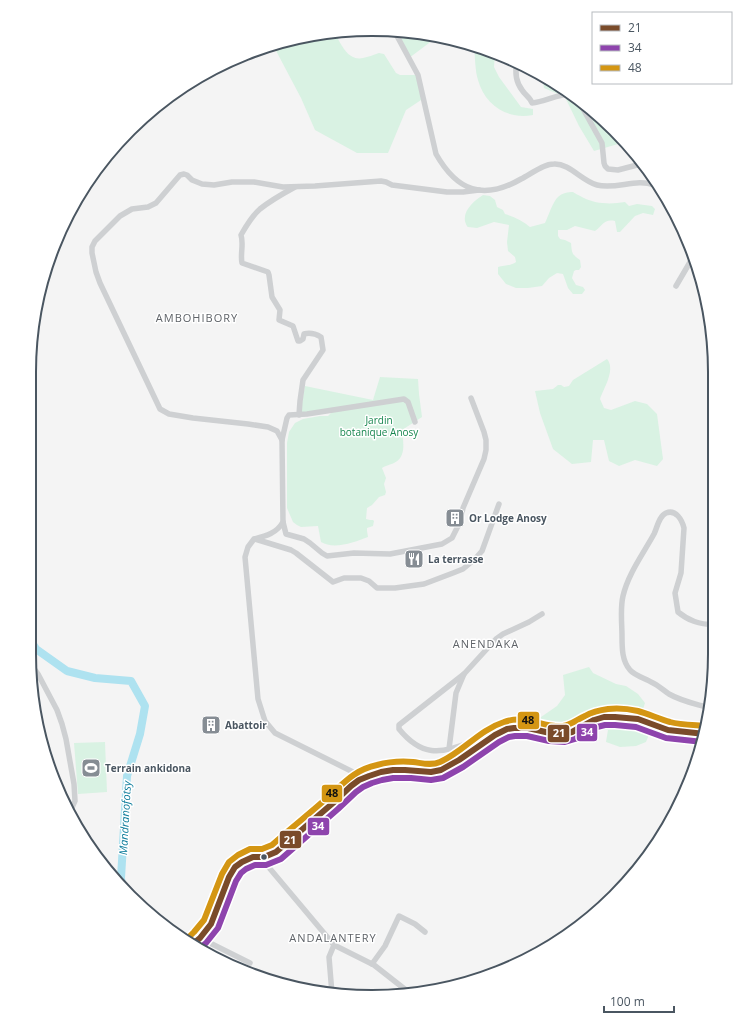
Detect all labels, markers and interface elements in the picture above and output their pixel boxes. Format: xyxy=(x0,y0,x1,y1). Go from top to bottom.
legend xyxy=(592,12,732,84)
text: 21 xyxy=(628,19,642,36)
text: 34 xyxy=(628,39,642,56)
text: 48 xyxy=(628,59,642,76)
district label: AMBOHIBORY xyxy=(156,310,238,325)
park label: Jardin botanique Anosy xyxy=(340,413,419,439)
building icon: Or Lodge Anosy xyxy=(444,507,466,529)
place label: Or Lodge Anosy xyxy=(469,511,547,525)
restaurant icon: La terrasse xyxy=(403,548,425,570)
place label: La terrasse xyxy=(428,552,484,566)
district label: ANENDAKA xyxy=(453,636,519,651)
line badge: 48 xyxy=(517,711,540,730)
text: 48 xyxy=(522,712,534,727)
building icon: Abattoir xyxy=(200,714,222,736)
place label: Abattoir xyxy=(225,718,267,732)
line badge: 34 xyxy=(576,723,598,742)
line badge: 21 xyxy=(547,724,570,743)
text: 34 xyxy=(581,724,594,739)
text: 21 xyxy=(553,725,565,740)
sports icon: Terrain ankidona xyxy=(80,757,102,779)
place label: Terrain ankidona xyxy=(105,761,191,775)
water label: Mandranofotsy xyxy=(115,780,134,855)
line badge: 48 xyxy=(321,784,343,803)
text: 48 xyxy=(326,785,338,800)
line badge: 34 xyxy=(307,817,330,836)
text: 34 xyxy=(312,818,325,833)
line badge: 21 xyxy=(279,830,302,849)
text: 21 xyxy=(284,832,296,847)
unlabelled marker xyxy=(259,852,269,862)
district label: ANDALANTERY xyxy=(289,930,377,945)
scale bar xyxy=(604,988,674,1014)
text: 100 m xyxy=(610,993,645,1010)

